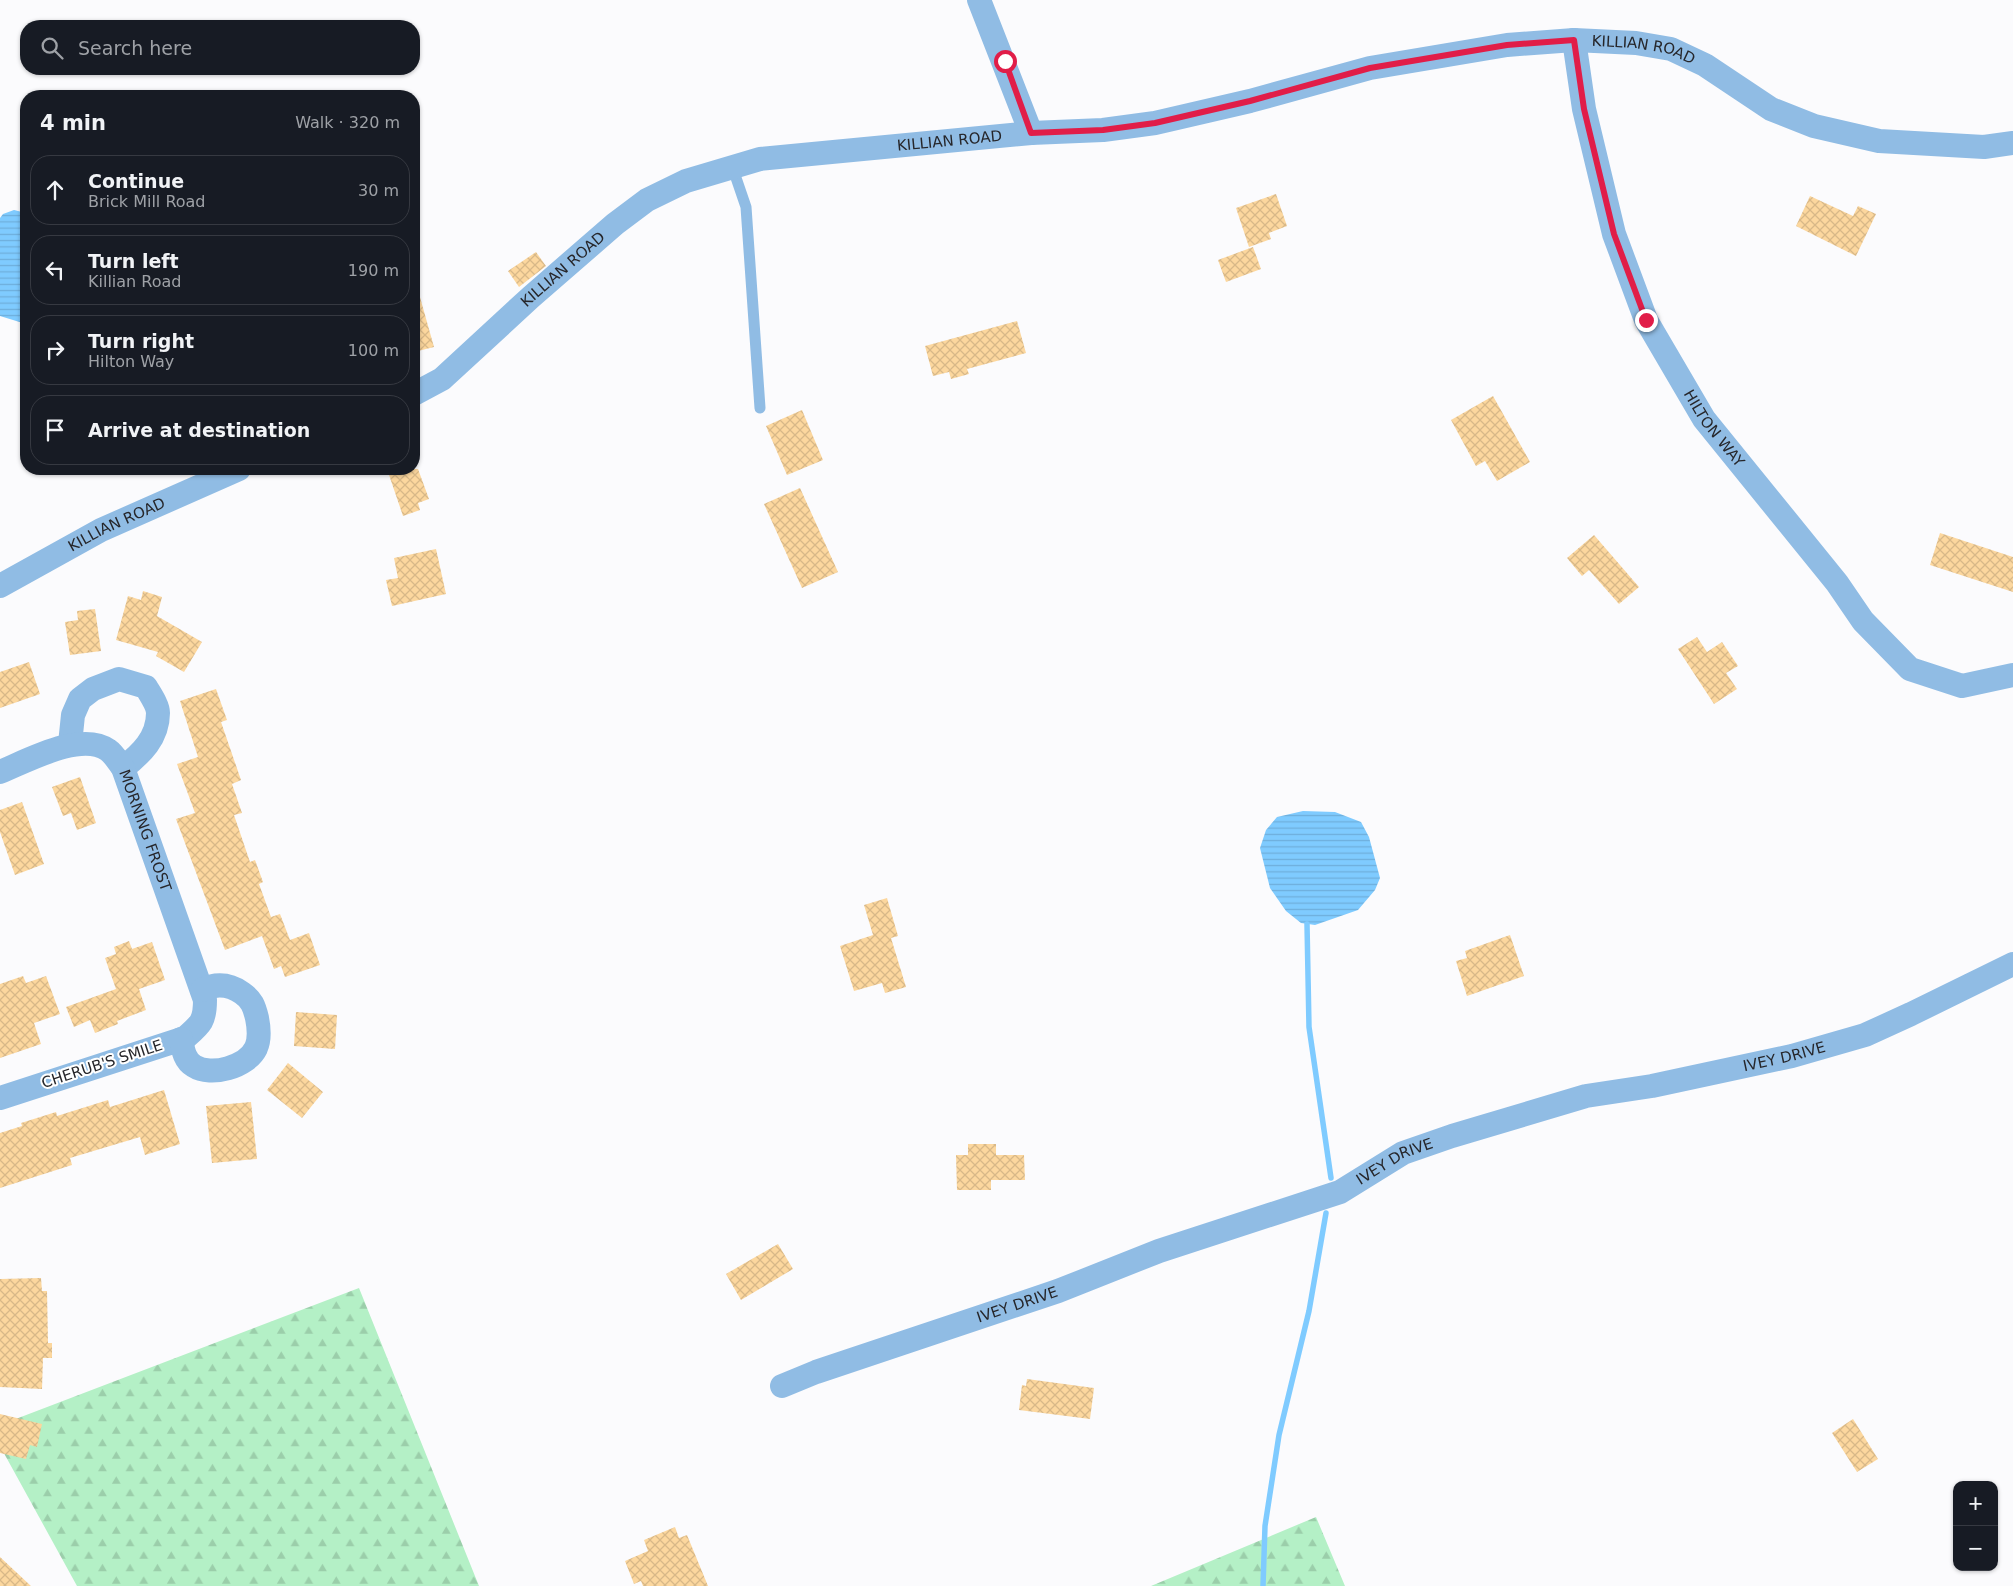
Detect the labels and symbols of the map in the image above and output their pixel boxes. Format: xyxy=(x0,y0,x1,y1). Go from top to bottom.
street label: KILLIAN ROAD xyxy=(1591,32,1698,68)
route start xyxy=(994,50,1017,73)
street label: KILLIAN ROAD xyxy=(896,127,1003,155)
street label: KILLIAN ROAD xyxy=(517,228,609,311)
route end xyxy=(1635,309,1658,332)
street label: HILTON WAY xyxy=(1680,386,1749,471)
street label: KILLIAN ROAD xyxy=(65,494,168,555)
street label: MORNING FROST xyxy=(115,767,175,895)
street label: CHERUB'S SMILE xyxy=(39,1036,165,1092)
street label: IVEY DRIVE xyxy=(1741,1038,1828,1075)
street label: IVEY DRIVE xyxy=(1353,1134,1435,1189)
street label: IVEY DRIVE xyxy=(974,1283,1060,1327)

